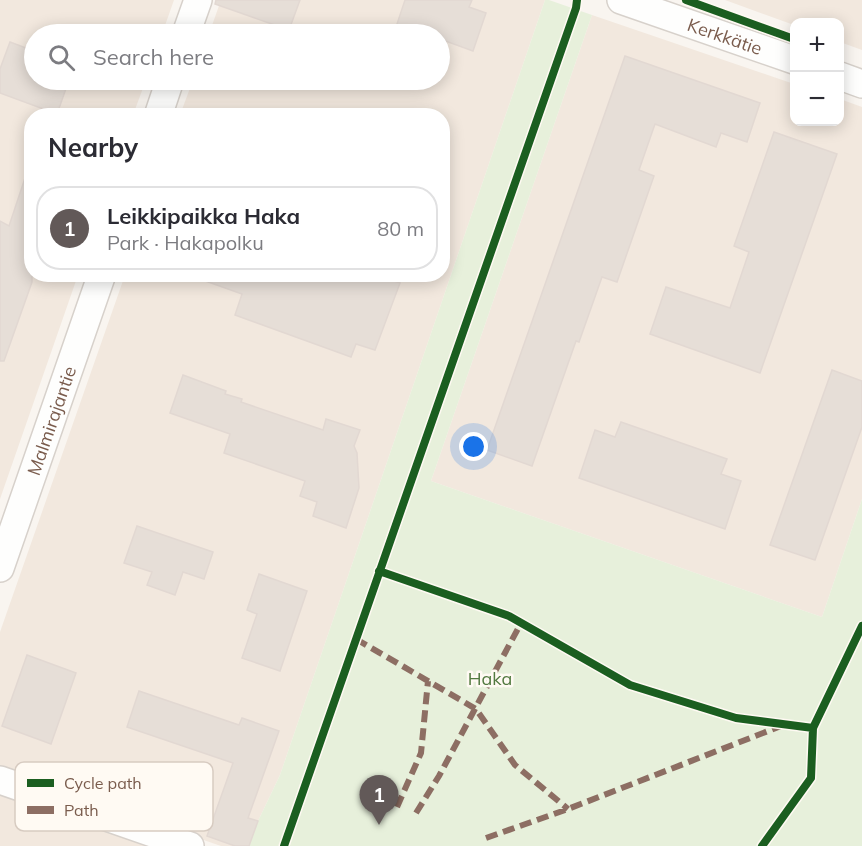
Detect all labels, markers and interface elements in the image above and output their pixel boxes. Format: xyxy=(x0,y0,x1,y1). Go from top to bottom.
street label: Kerkkätie xyxy=(685,13,765,60)
map controls xyxy=(790,18,844,126)
button: + xyxy=(790,18,844,72)
search box xyxy=(24,24,450,90)
icon: search xyxy=(45,41,78,74)
text: Search here xyxy=(93,43,214,71)
button: − xyxy=(790,72,844,126)
text: Nearby xyxy=(48,131,138,164)
text: Leikkipaikka Haka xyxy=(107,202,300,230)
text: 1 xyxy=(64,216,76,241)
text: 80 m xyxy=(377,216,424,241)
text: Park · Hakapolku xyxy=(107,230,264,255)
street label: Malmirajantie xyxy=(22,363,81,478)
your location xyxy=(459,432,488,461)
park label: Haka xyxy=(468,667,512,690)
legend xyxy=(15,762,213,831)
text: Cycle path xyxy=(64,773,142,793)
pin: 1 xyxy=(360,776,398,825)
text: Path xyxy=(64,800,99,820)

